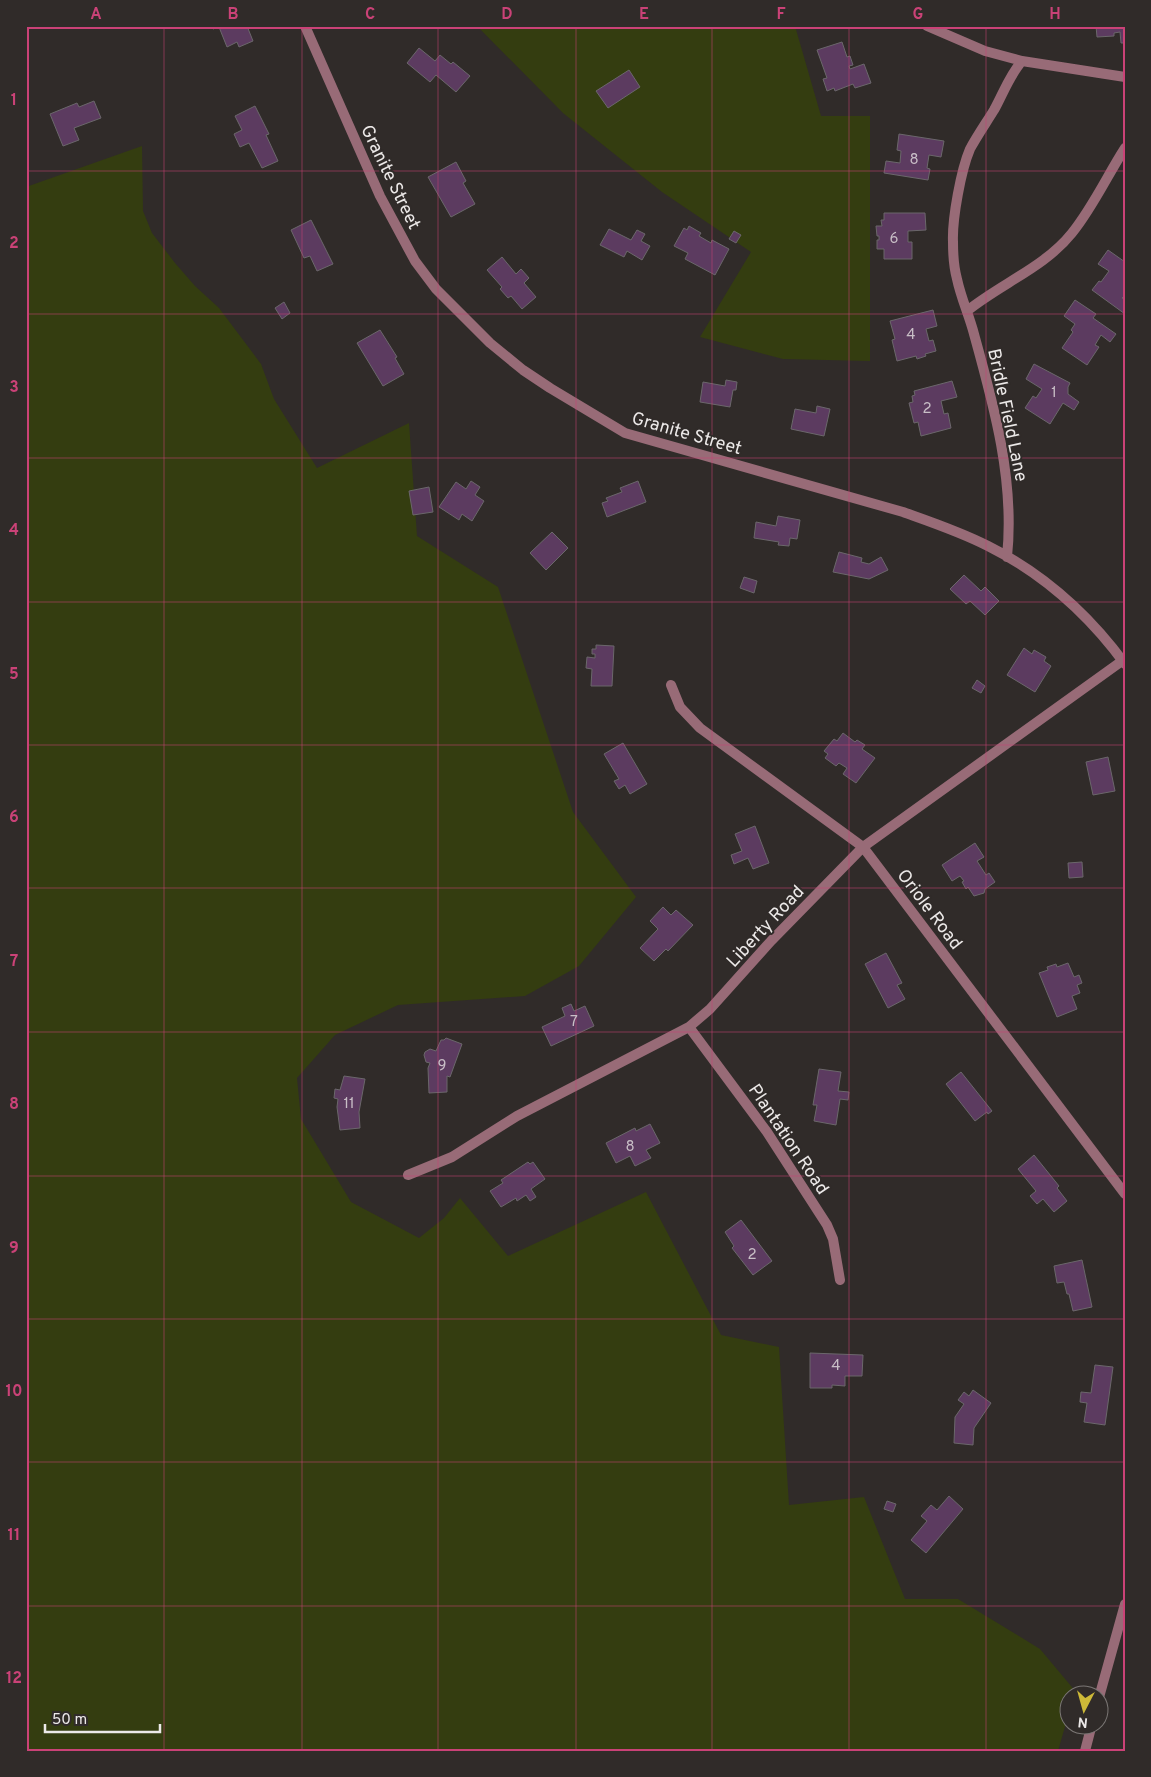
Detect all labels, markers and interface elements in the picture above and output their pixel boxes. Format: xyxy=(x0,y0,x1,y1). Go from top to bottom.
text: A xyxy=(90,5,102,25)
text: B xyxy=(227,5,239,25)
text: C xyxy=(365,5,375,25)
text: D xyxy=(501,5,513,25)
text: E xyxy=(639,5,649,25)
text: F xyxy=(776,5,786,25)
text: G xyxy=(913,5,923,25)
text: H xyxy=(1049,5,1061,25)
text: 1 xyxy=(11,91,17,111)
street label: Granite Street xyxy=(354,122,425,234)
house number: 8 xyxy=(909,151,919,170)
house number: 6 xyxy=(890,230,899,249)
text: 2 xyxy=(9,234,19,254)
house number: 4 xyxy=(906,326,916,345)
street label: Bridle Field Lane xyxy=(981,347,1032,484)
text: 3 xyxy=(9,378,19,398)
house number: 1 xyxy=(1051,384,1057,403)
house number: 2 xyxy=(922,400,932,419)
street label: Granite Street xyxy=(629,408,744,461)
text: 4 xyxy=(9,521,19,541)
text: 5 xyxy=(9,665,19,685)
text: 6 xyxy=(9,808,19,828)
street label: Oriole Road xyxy=(891,865,967,955)
street label: Liberty Road xyxy=(722,881,810,973)
text: 7 xyxy=(10,952,18,972)
house number: 7 xyxy=(570,1013,578,1032)
house number: 9 xyxy=(438,1057,446,1076)
street label: Plantation Road xyxy=(742,1080,833,1200)
text: 8 xyxy=(9,1095,19,1115)
house number: 11 xyxy=(343,1095,355,1114)
house number: 8 xyxy=(625,1138,635,1157)
text: 9 xyxy=(9,1239,19,1259)
house number: 2 xyxy=(747,1246,757,1265)
house number: 4 xyxy=(831,1357,841,1376)
text: 10 xyxy=(6,1382,22,1402)
text: 11 xyxy=(8,1526,20,1546)
text: 12 xyxy=(6,1669,22,1689)
north arrow xyxy=(1058,1684,1108,1734)
scale bar xyxy=(45,1702,160,1734)
text: 50 m xyxy=(52,1711,87,1730)
text: N xyxy=(1077,1712,1089,1730)

